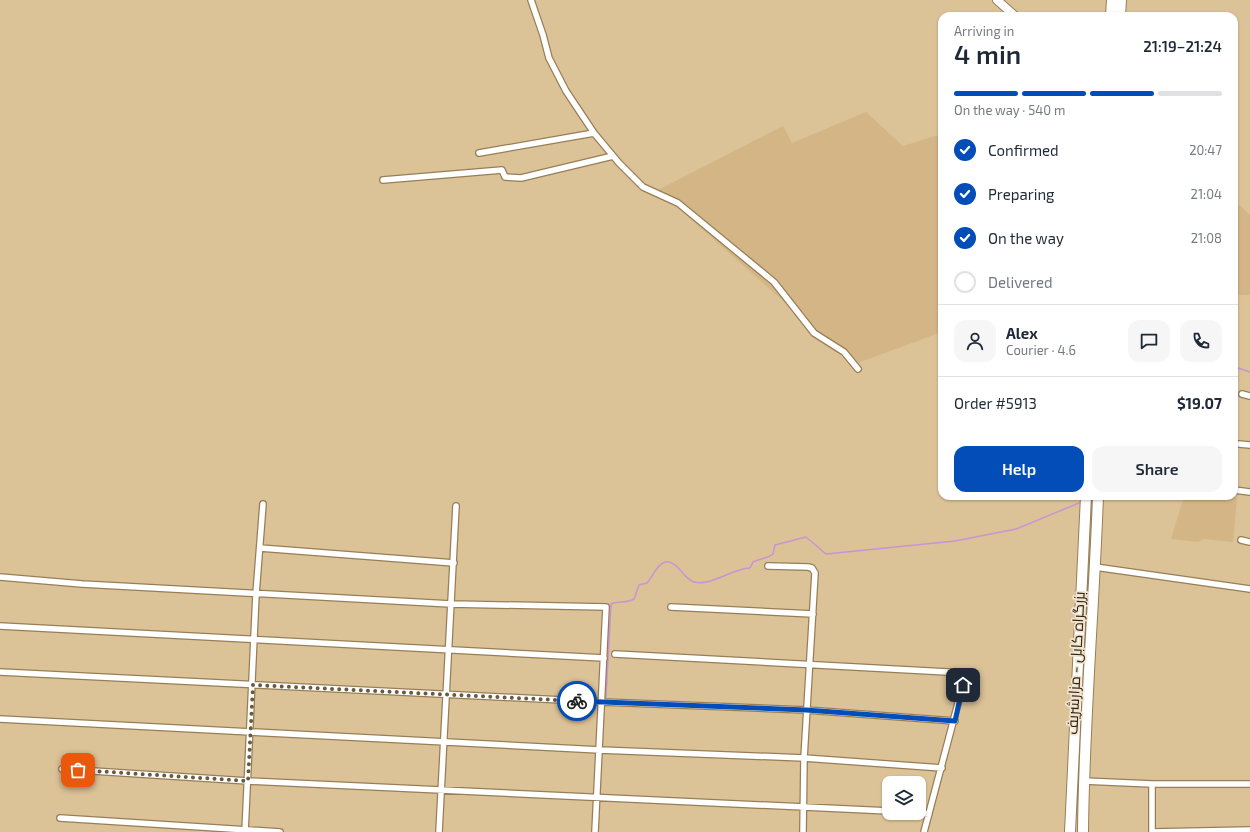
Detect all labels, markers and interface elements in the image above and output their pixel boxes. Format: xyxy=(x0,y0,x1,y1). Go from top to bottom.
text: Arriving in xyxy=(954,23,1014,39)
text: 21:19–21:24 xyxy=(1143,37,1222,55)
text: 4 min xyxy=(954,38,1021,69)
text: On the way · 540 m xyxy=(954,102,1065,118)
icon: check xyxy=(954,139,976,161)
text: Confirmed xyxy=(988,141,1059,159)
text: 20:47 xyxy=(1189,142,1222,158)
icon: check xyxy=(954,183,976,205)
text: Preparing xyxy=(988,185,1054,203)
text: 21:04 xyxy=(1191,186,1222,202)
icon: check xyxy=(954,227,976,249)
text: On the way xyxy=(988,229,1064,247)
text: 21:08 xyxy=(1191,230,1222,246)
text: Delivered xyxy=(988,273,1053,291)
button: person xyxy=(954,320,996,362)
button: chat xyxy=(1128,320,1170,362)
button: phone xyxy=(1180,320,1222,362)
text: Alex xyxy=(1006,324,1038,342)
text: Courier · 4.6 xyxy=(1006,342,1076,358)
text: Order #5913 xyxy=(954,394,1037,412)
text: $19.07 xyxy=(1177,394,1222,412)
button: Help xyxy=(954,446,1084,492)
button: Share xyxy=(1092,446,1222,492)
street label: بزرگراه کابل - مزارشریف xyxy=(1062,591,1090,735)
pin xyxy=(946,668,980,702)
icon: home xyxy=(952,674,974,696)
courier xyxy=(557,681,597,721)
icon: bike xyxy=(566,690,588,712)
pin xyxy=(61,753,95,787)
icon: bag xyxy=(67,759,89,781)
map controls xyxy=(882,776,926,820)
button: layers xyxy=(882,776,926,820)

